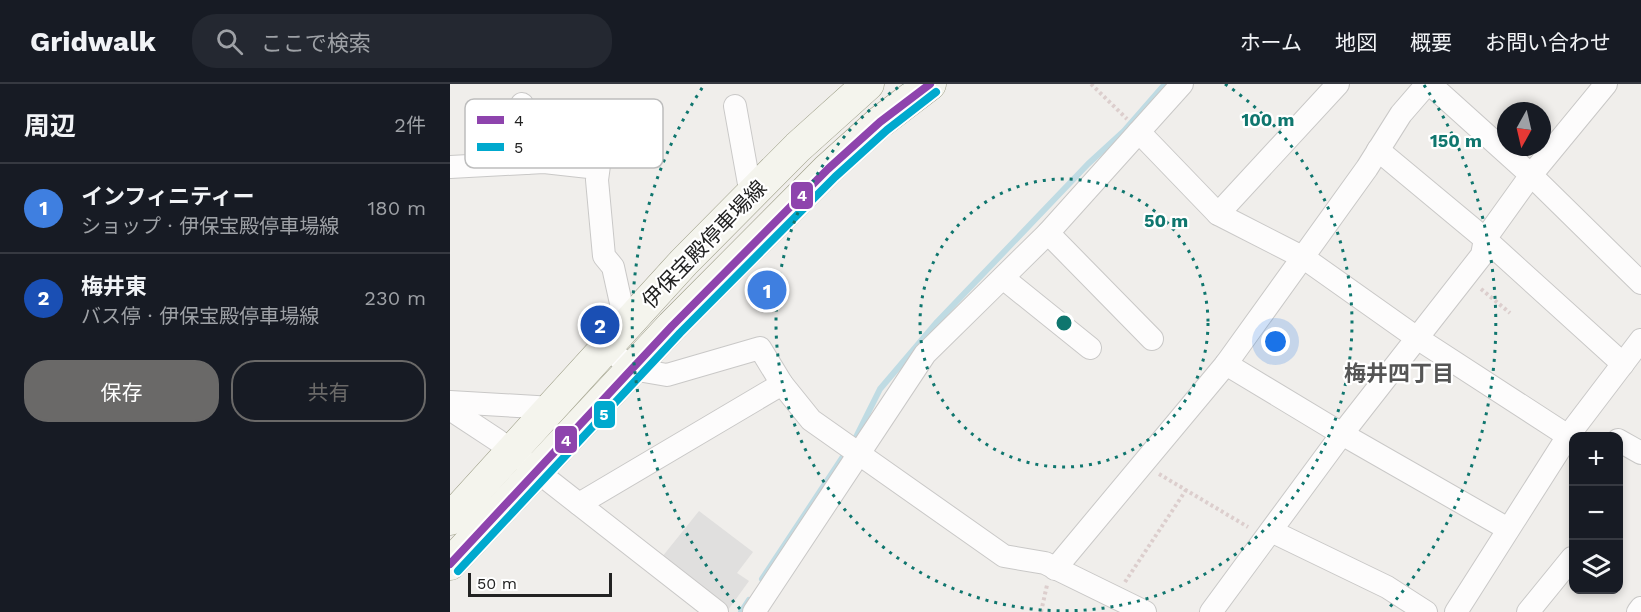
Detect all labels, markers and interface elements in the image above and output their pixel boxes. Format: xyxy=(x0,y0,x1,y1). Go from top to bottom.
search box xyxy=(192,14,612,68)
text: Gridwalk xyxy=(30,25,156,58)
icon: search xyxy=(213,25,246,58)
text: ホーム xyxy=(1240,30,1302,55)
text: 地図 xyxy=(1335,30,1377,55)
text: 概要 xyxy=(1410,30,1452,55)
text: お問い合わせ xyxy=(1485,30,1611,55)
text: ここで検索 xyxy=(261,31,371,56)
legend xyxy=(465,99,663,168)
north arrow xyxy=(1497,102,1551,156)
text: 100 m xyxy=(1241,109,1295,130)
text: 周辺 xyxy=(24,111,76,141)
text: 4 xyxy=(514,111,524,130)
text: 2件 xyxy=(394,113,426,137)
text: 150 m xyxy=(1430,130,1482,151)
text: 5 xyxy=(514,138,523,157)
street label: 伊保宝殿停車場線 xyxy=(637,175,771,313)
line badge: 4 xyxy=(790,181,814,210)
text: インフィニティー xyxy=(81,184,255,209)
text: 4 xyxy=(797,186,807,205)
text: 1 xyxy=(39,196,48,220)
text: 180 m xyxy=(368,196,426,220)
text: 50 m xyxy=(1144,210,1188,231)
text: ショップ · 伊保宝殿停車場線 xyxy=(81,214,339,238)
pin: 1 xyxy=(748,268,786,312)
text: 梅井東 xyxy=(81,274,147,299)
text: 2 xyxy=(38,286,49,310)
text: 230 m xyxy=(364,286,426,310)
pin: 2 xyxy=(580,302,620,348)
text: バス停 · 伊保宝殿停車場線 xyxy=(81,304,319,328)
centre of rings xyxy=(1054,313,1074,333)
your location xyxy=(1261,327,1290,356)
button: 保存 xyxy=(24,360,219,422)
button: 共有 xyxy=(231,360,426,422)
district label: 梅井四丁目 xyxy=(1344,361,1454,386)
line badge: 5 xyxy=(593,400,616,429)
text: 5 xyxy=(599,405,609,424)
line badge: 4 xyxy=(554,425,578,454)
text: 4 xyxy=(561,431,571,450)
map controls xyxy=(1569,432,1623,594)
button: + xyxy=(1569,432,1623,486)
button: − xyxy=(1569,486,1623,540)
button: layers xyxy=(1569,540,1623,594)
scale bar xyxy=(468,570,612,598)
text: 50 m xyxy=(477,574,517,593)

